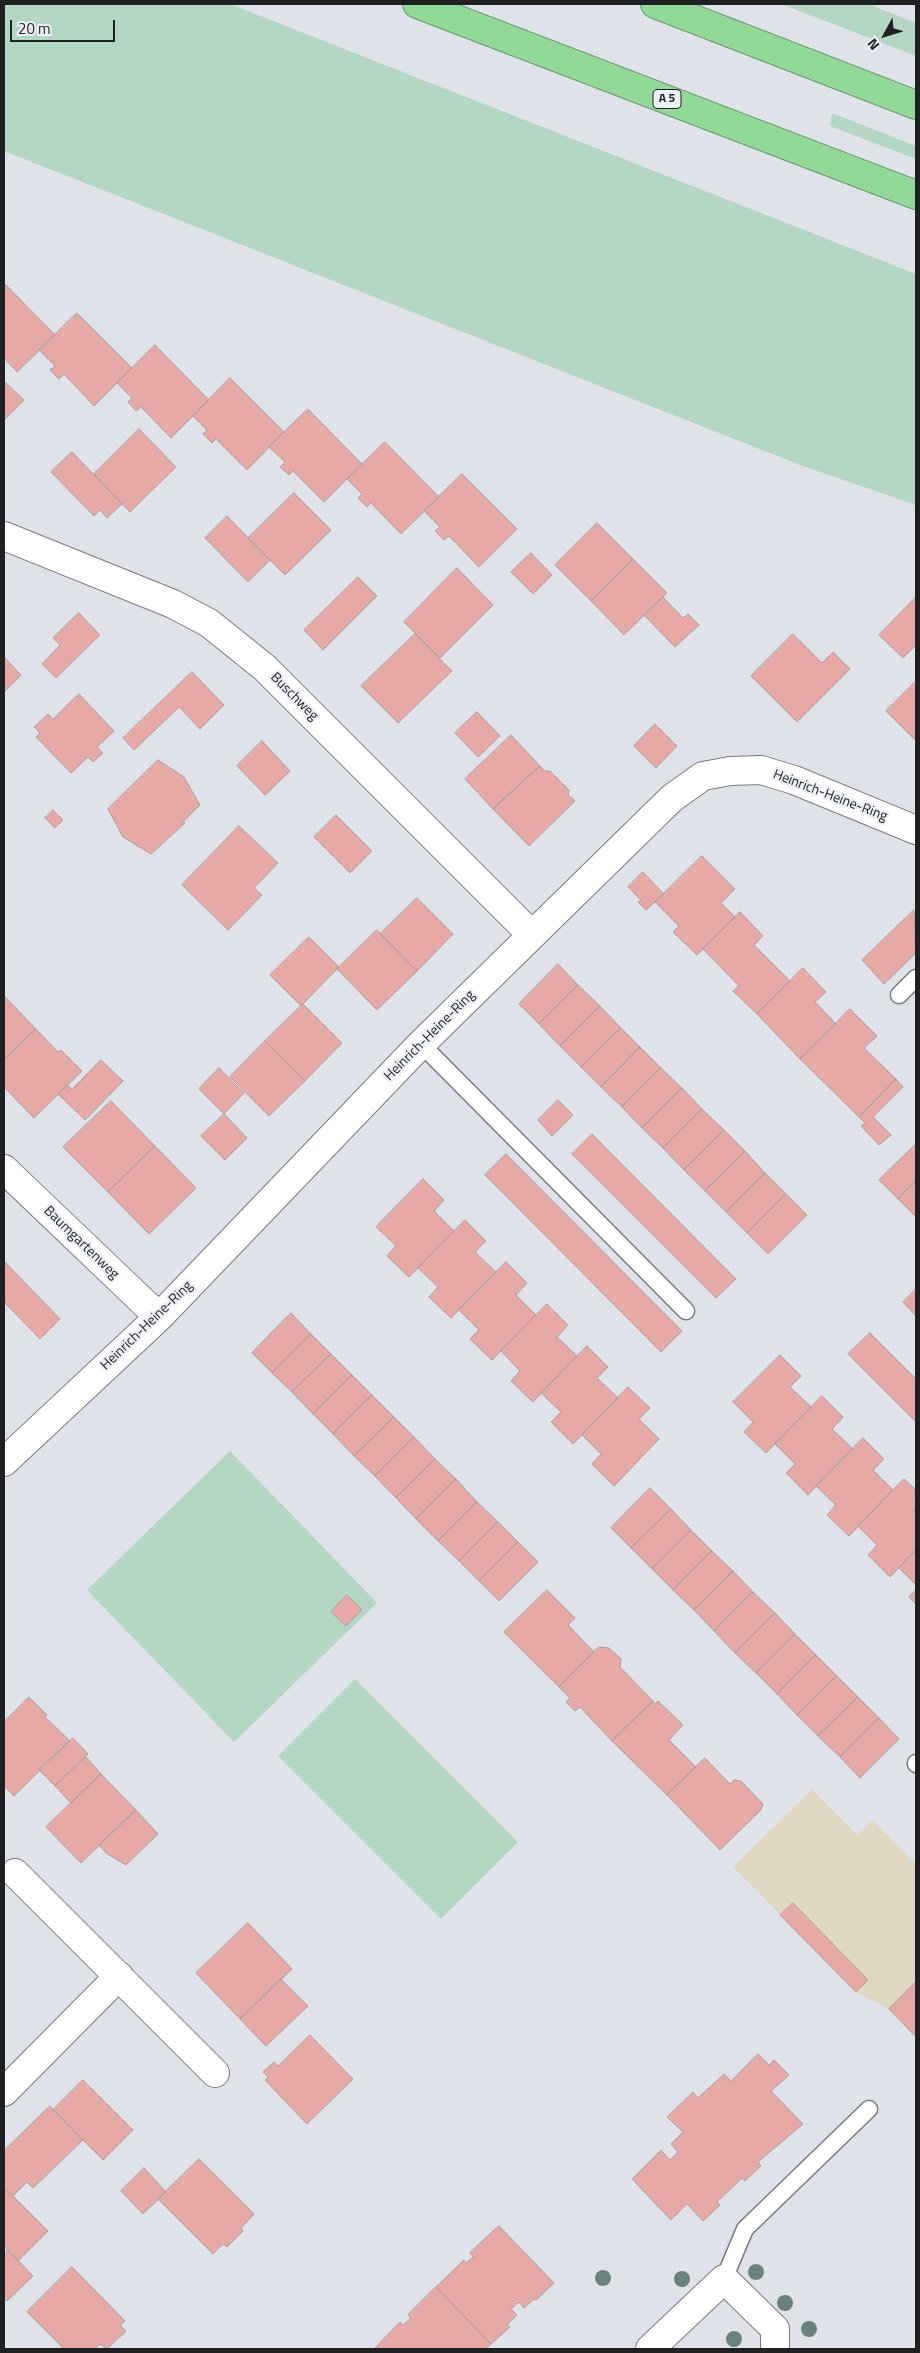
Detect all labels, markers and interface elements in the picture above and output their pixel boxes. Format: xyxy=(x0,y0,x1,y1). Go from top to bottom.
scale bar xyxy=(12,10,118,42)
north arrow xyxy=(860,10,910,60)
text: 20 m xyxy=(18,17,51,40)
text: N xyxy=(862,34,884,55)
road number: A 5 xyxy=(653,90,681,108)
street label: Buschweg xyxy=(266,669,322,725)
street label: Heinrich-Heine-Ring xyxy=(770,766,890,826)
street label: Heinrich-Heine-Ring xyxy=(381,987,479,1085)
street label: Baumgartenweg xyxy=(40,1203,122,1283)
street label: Heinrich-Heine-Ring xyxy=(98,1278,196,1374)

